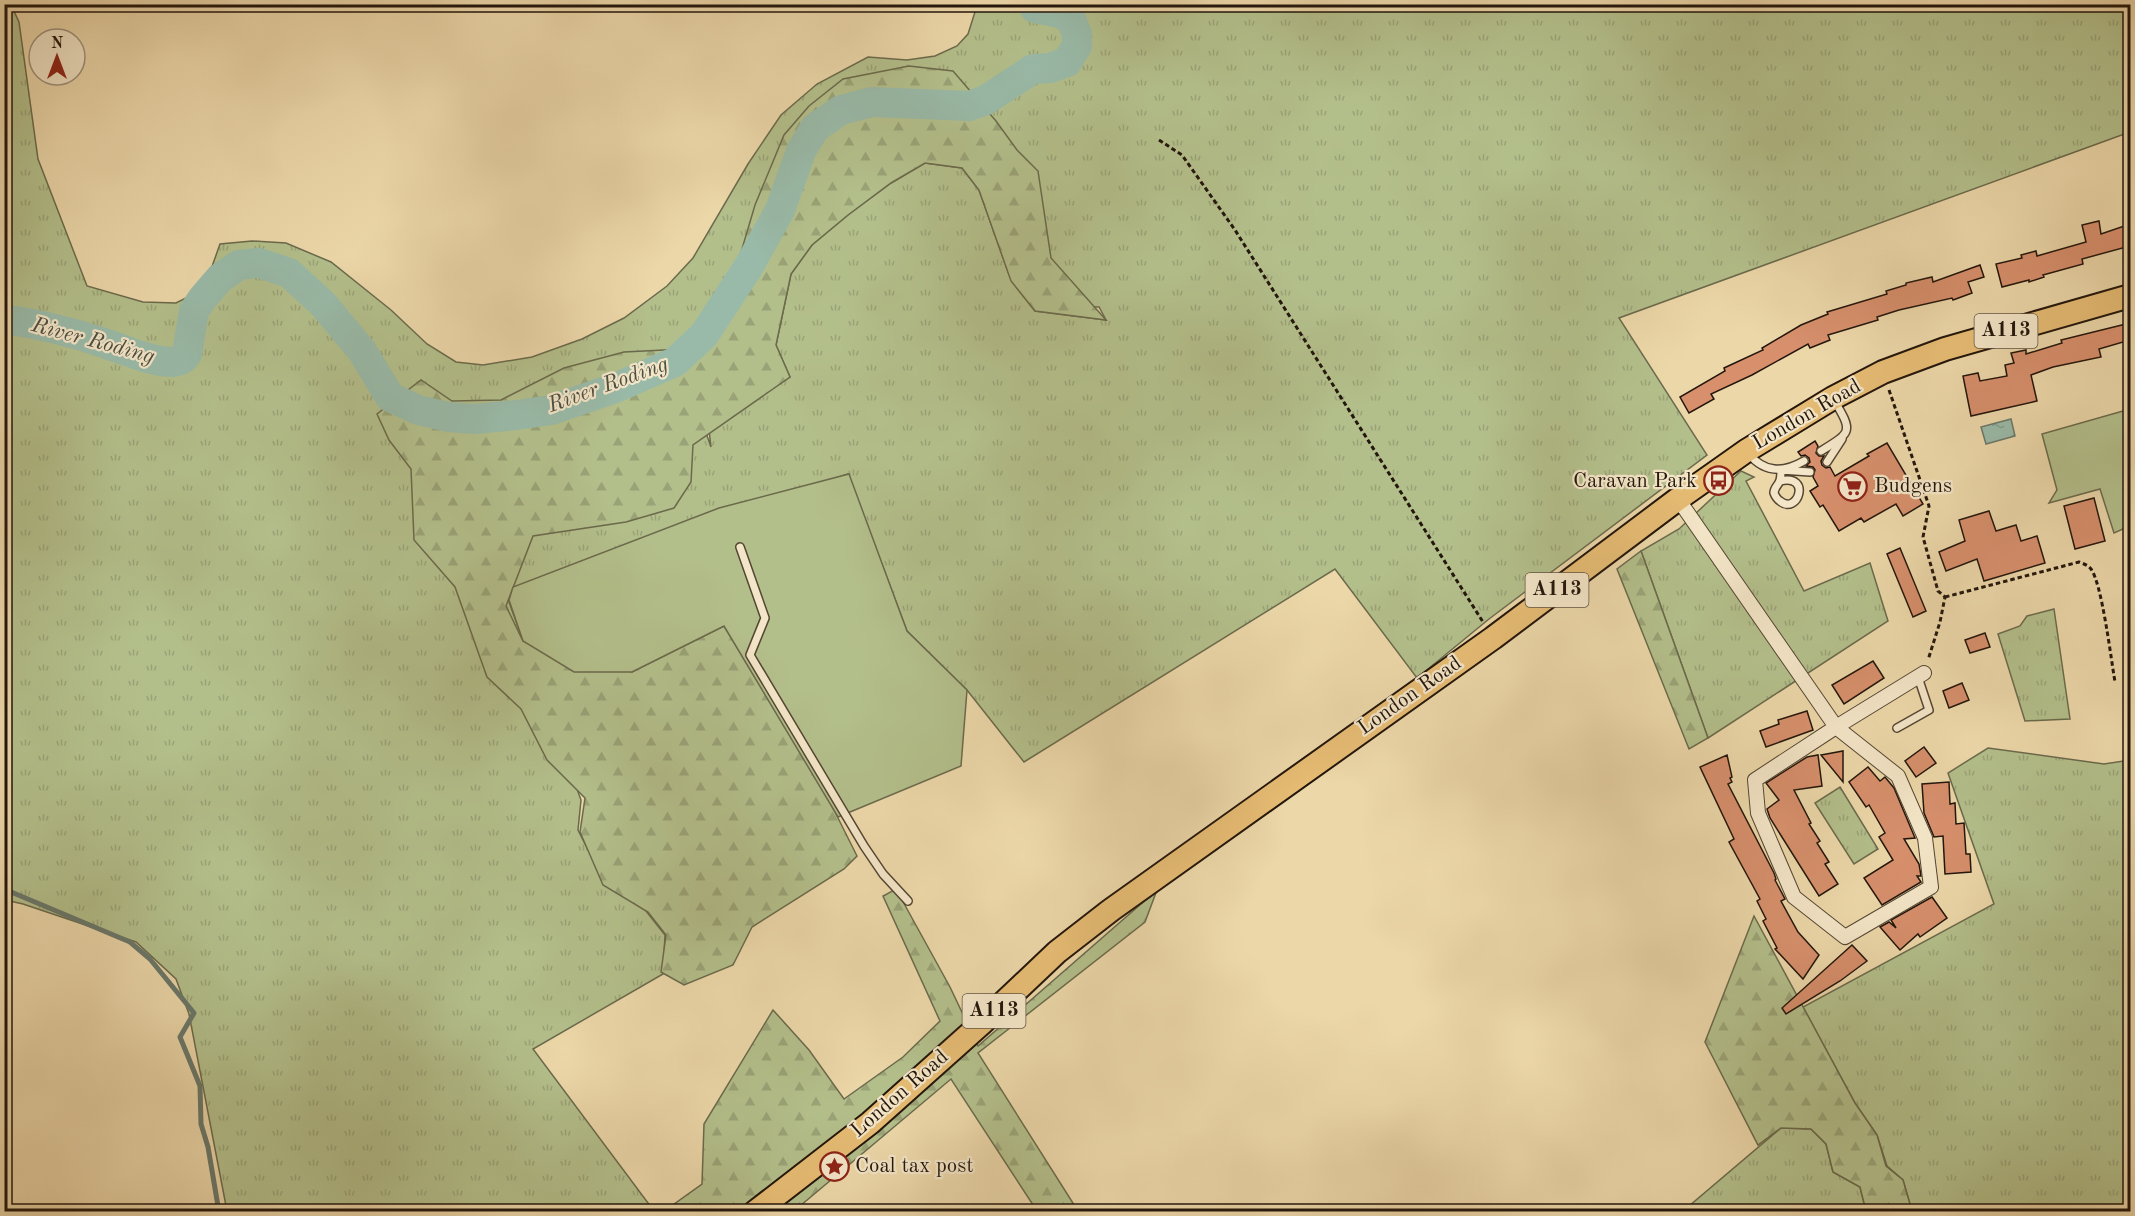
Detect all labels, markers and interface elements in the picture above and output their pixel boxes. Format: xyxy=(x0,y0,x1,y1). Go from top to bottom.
north arrow xyxy=(27,27,87,87)
text: N xyxy=(51,36,64,52)
water label: River Roding xyxy=(28,314,157,368)
road number: A113 xyxy=(1974,314,2038,348)
water label: River Roding xyxy=(544,353,672,417)
street label: London Road xyxy=(1749,376,1865,454)
bus stop icon: Caravan Park xyxy=(1702,465,1734,497)
supermarket icon: Budgens xyxy=(1837,470,1869,502)
place label: Caravan Park xyxy=(1573,471,1697,492)
place label: Budgens xyxy=(1874,476,1952,497)
road number: A113 xyxy=(1526,573,1588,607)
street label: London Road xyxy=(1354,653,1466,739)
road number: A113 xyxy=(962,994,1026,1028)
street label: London Road xyxy=(847,1046,953,1142)
place icon: Coal tax post xyxy=(818,1150,850,1182)
place label: Coal tax post xyxy=(855,1156,974,1177)

